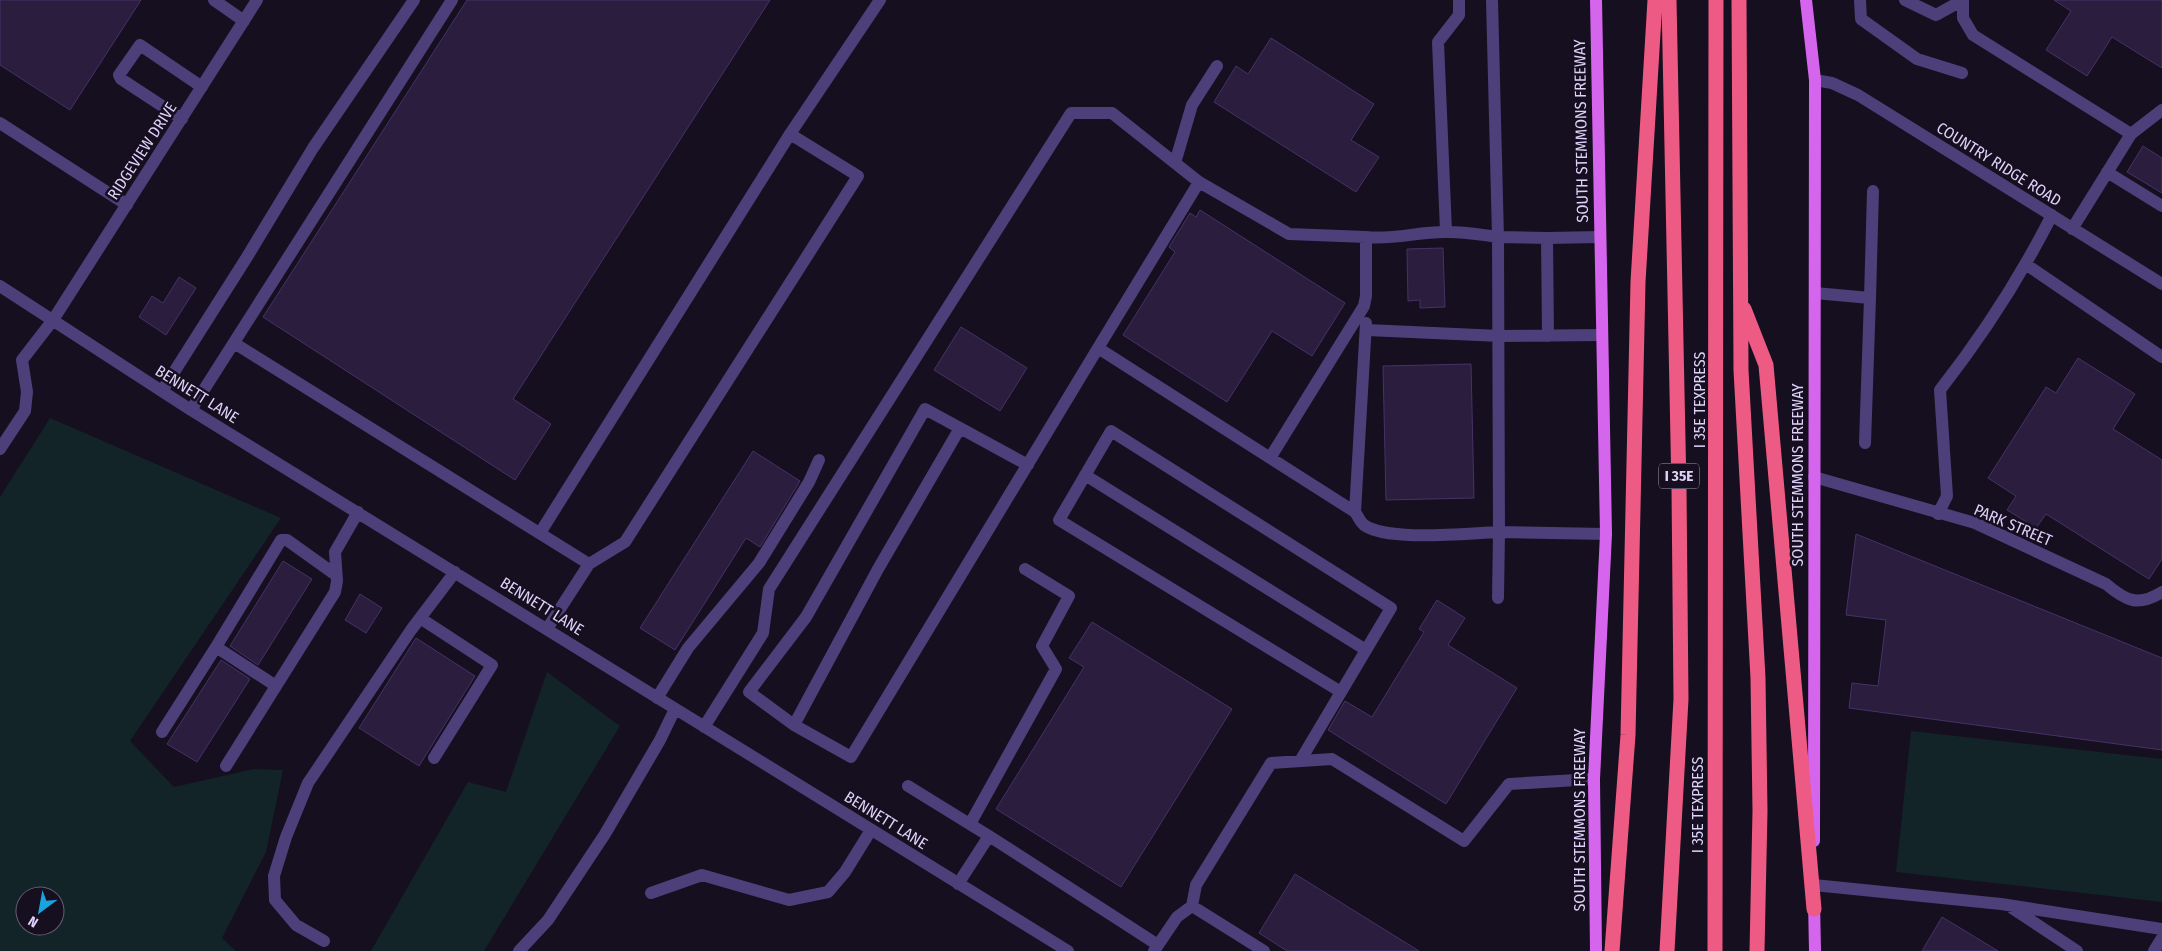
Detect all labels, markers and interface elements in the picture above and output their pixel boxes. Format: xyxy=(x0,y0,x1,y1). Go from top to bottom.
street label: SOUTH STEMMONS FREEWAY xyxy=(1570,39,1592,223)
street label: RIDGEVIEW DRIVE xyxy=(103,99,181,203)
street label: COUNTRY RIDGE ROAD xyxy=(1933,118,2065,210)
street label: I 35E TEXPRESS xyxy=(1690,352,1709,448)
street label: BENNETT LANE xyxy=(152,361,242,427)
street label: SOUTH STEMMONS FREEWAY xyxy=(1788,383,1807,567)
road number: I 35E xyxy=(1659,464,1699,488)
street label: PARK STREET xyxy=(1971,500,2055,550)
street label: BENNETT LANE xyxy=(497,573,587,639)
street label: SOUTH STEMMONS FREEWAY xyxy=(1570,728,1589,912)
street label: I 35E TEXPRESS xyxy=(1688,757,1707,853)
street label: BENNETT LANE xyxy=(841,787,931,853)
north arrow xyxy=(15,886,65,936)
text: N xyxy=(25,912,41,931)

